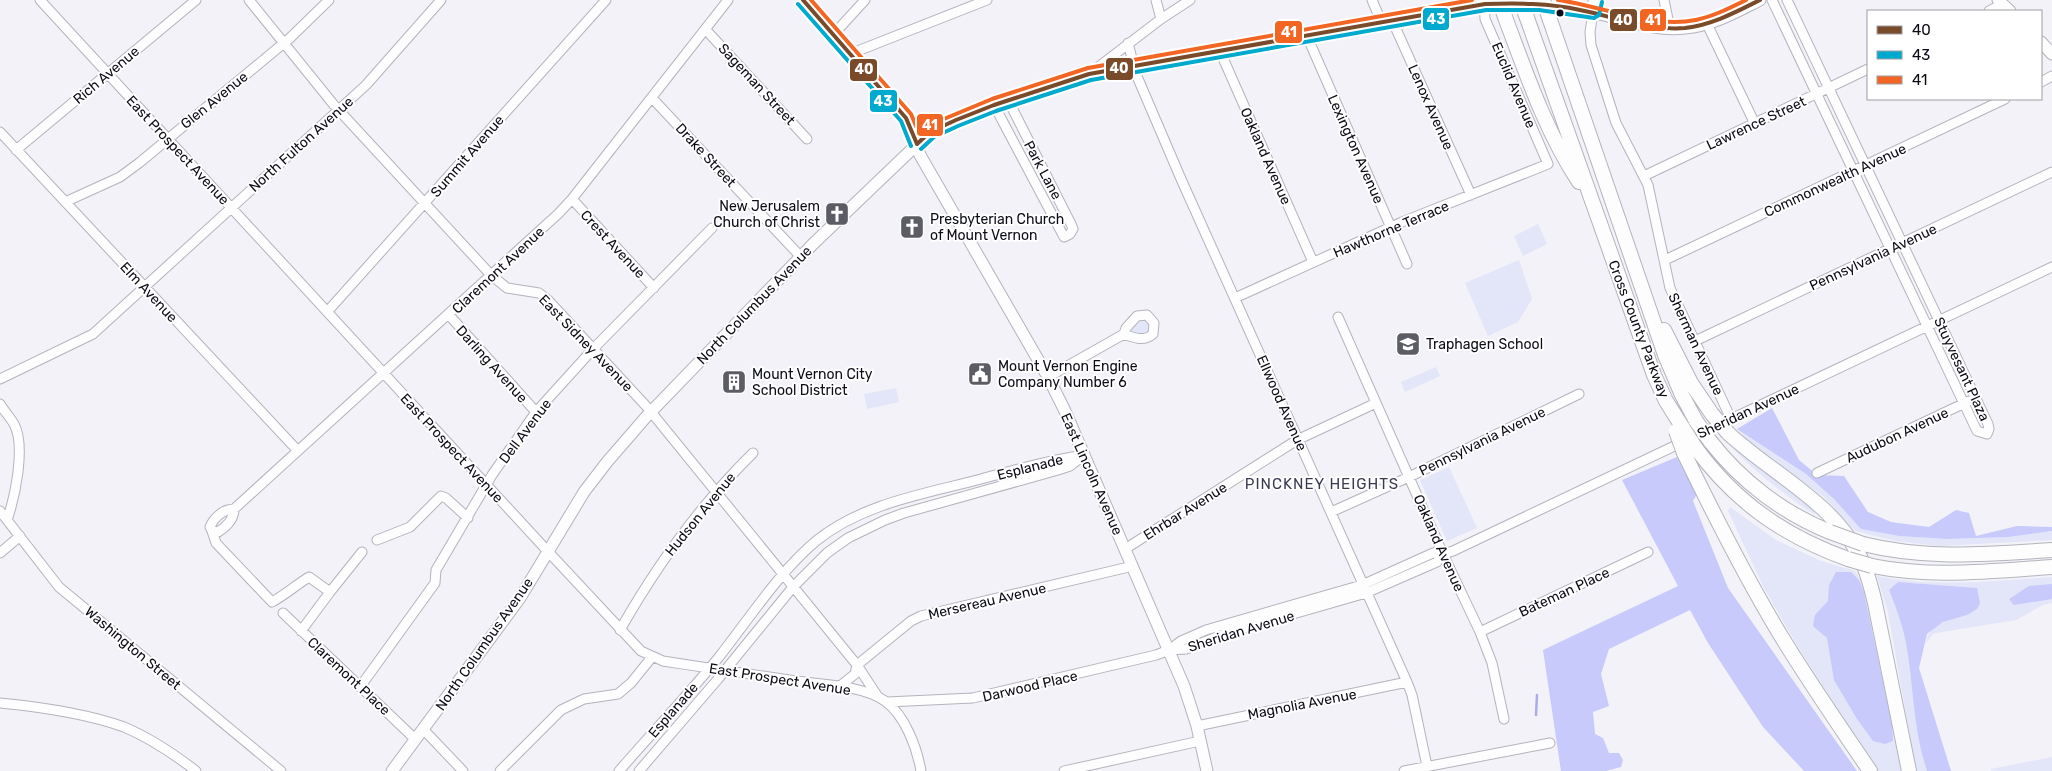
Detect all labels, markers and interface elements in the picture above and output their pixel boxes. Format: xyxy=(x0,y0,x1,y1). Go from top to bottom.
line badge: 43 xyxy=(1422,7,1450,31)
unlabelled marker xyxy=(1555,8,1565,18)
line badge: 40 xyxy=(1609,8,1638,32)
line badge: 41 xyxy=(1639,8,1667,32)
legend xyxy=(1867,10,2042,100)
text: 43 xyxy=(1427,11,1445,28)
text: 40 xyxy=(1613,12,1633,29)
text: 41 xyxy=(1645,12,1661,29)
line badge: 41 xyxy=(1274,20,1303,44)
text: 40 xyxy=(1912,21,1931,39)
text: 41 xyxy=(1281,24,1297,41)
street label: Sageman Street xyxy=(715,40,799,129)
street label: Euclid Avenue xyxy=(1488,40,1539,131)
street label: Rich Avenue xyxy=(70,43,143,108)
text: 43 xyxy=(1912,46,1930,64)
line badge: 40 xyxy=(1105,57,1134,81)
line badge: 40 xyxy=(849,58,878,82)
text: 40 xyxy=(1109,60,1129,77)
text: 40 xyxy=(854,61,874,78)
street label: Lenox Avenue xyxy=(1404,62,1457,153)
street label: Glen Avenue xyxy=(177,68,251,133)
text: 41 xyxy=(1912,71,1927,89)
line badge: 43 xyxy=(869,89,898,113)
street label: East Prospect Avenue xyxy=(123,92,233,209)
street label: Lexington Avenue xyxy=(1324,92,1387,206)
street label: North Fulton Avenue xyxy=(246,93,357,196)
text: 43 xyxy=(874,93,892,110)
street label: Lawrence Street xyxy=(1704,93,1809,154)
street label: Oakland Avenue xyxy=(1237,105,1295,208)
street label: Summit Avenue xyxy=(427,112,508,201)
line badge: 41 xyxy=(916,113,944,137)
text: 41 xyxy=(922,117,938,134)
street label: Drake Street xyxy=(672,120,740,191)
street label: Park Lane xyxy=(1020,138,1065,203)
street label: Commonwealth Avenue xyxy=(1761,140,1909,221)
street label: Hawthorne Terrace xyxy=(1331,197,1452,262)
place label: New Jerusalem Church of Christ xyxy=(713,198,821,231)
church icon: New Jerusalem Church of Christ xyxy=(824,201,850,227)
street label: Crest Avenue xyxy=(577,207,649,282)
place label: Presbyterian Church of Mount Vernon xyxy=(930,211,1064,244)
church icon: Presbyterian Church of Mount Vernon xyxy=(899,214,925,240)
street label: Pennsylvania Avenue xyxy=(1807,220,1940,294)
street label: Claremont Avenue xyxy=(449,223,548,317)
street label: North Columbus Avenue xyxy=(693,242,816,368)
street label: Cross County Parkway xyxy=(1604,258,1673,401)
street label: Elm Avenue xyxy=(116,259,181,326)
street label: Sherman Avenue xyxy=(1664,290,1727,398)
street label: East Sidney Avenue xyxy=(535,291,636,395)
street label: Stuyvesant Plaza xyxy=(1930,314,1993,424)
street label: Darling Avenue xyxy=(452,322,531,407)
school or university icon: Traphagen School xyxy=(1395,331,1421,357)
place label: Traphagen School xyxy=(1426,336,1543,353)
street label: Ellwood Avenue xyxy=(1253,353,1310,454)
place label: Mount Vernon Engine Company Number 6 xyxy=(998,358,1138,391)
public building icon: Mount Vernon Engine Company Number 6 xyxy=(967,361,993,387)
place label: Mount Vernon City School District xyxy=(752,366,873,399)
building icon: Mount Vernon City School District xyxy=(721,369,747,395)
street label: Sheridan Avenue xyxy=(1695,380,1802,442)
street label: East Prospect Avenue xyxy=(397,390,507,507)
street label: Dell Avenue xyxy=(496,396,555,467)
street label: Pennsylvania Avenue xyxy=(1416,403,1548,479)
street label: Audubon Avenue xyxy=(1843,404,1951,467)
street label: East Lincoln Avenue xyxy=(1057,411,1126,538)
street label: Esplanade xyxy=(995,451,1065,484)
street label: Hudson Avenue xyxy=(662,469,739,559)
district label: PINCKNEY HEIGHTS xyxy=(1245,475,1399,493)
street label: Ehrbar Avenue xyxy=(1140,479,1230,544)
street label: Oakland Avenue xyxy=(1410,492,1468,595)
street label: Bateman Place xyxy=(1516,564,1612,621)
street label: North Columbus Avenue xyxy=(432,575,537,714)
street label: Mersereau Avenue xyxy=(926,580,1048,623)
street label: Washington Street xyxy=(81,603,185,694)
street label: Sheridan Avenue xyxy=(1186,607,1297,656)
street label: Claremont Place xyxy=(304,634,394,719)
street label: East Prospect Avenue xyxy=(708,660,852,699)
street label: Darwood Place xyxy=(981,667,1080,706)
street label: Esplanade xyxy=(645,679,702,741)
street label: Magnolia Avenue xyxy=(1246,686,1358,723)

